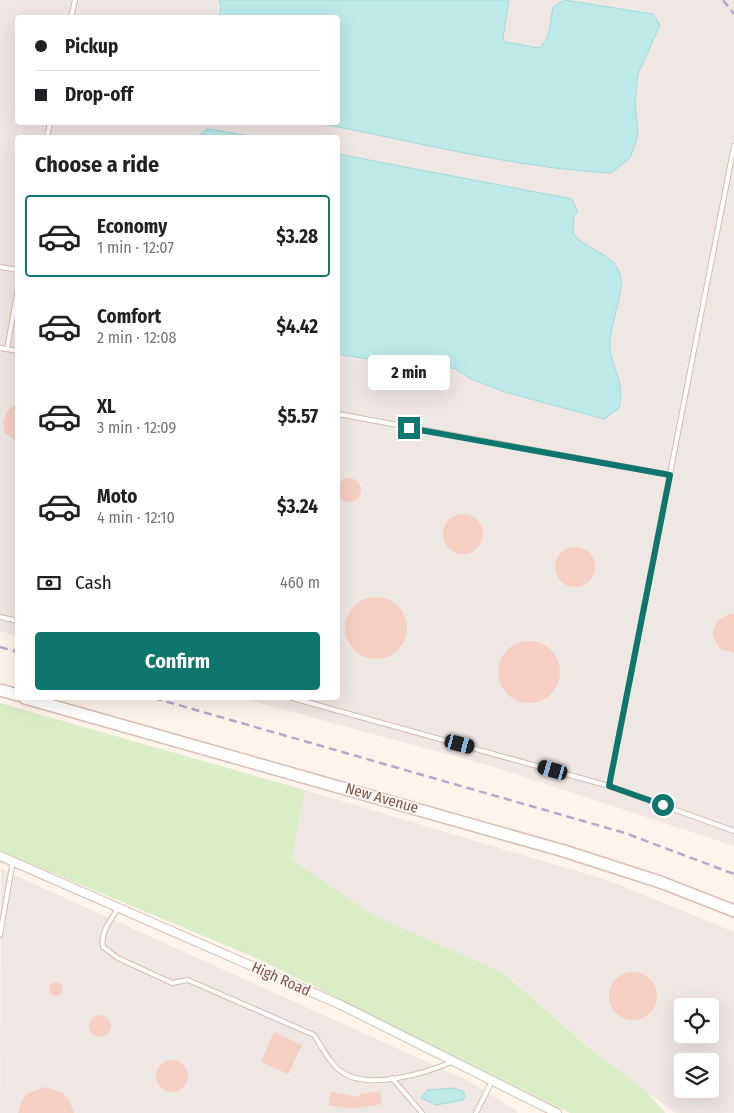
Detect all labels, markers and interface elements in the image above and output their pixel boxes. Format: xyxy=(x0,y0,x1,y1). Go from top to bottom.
text: Pickup xyxy=(65,35,118,58)
text: Drop-off xyxy=(65,83,133,106)
text: Choose a ride xyxy=(35,151,159,178)
icon: car xyxy=(37,214,82,259)
text: Economy xyxy=(97,215,167,238)
text: $3.28 xyxy=(276,225,318,248)
text: 1 min · 12:07 xyxy=(97,238,174,257)
icon: car xyxy=(37,304,82,349)
text: Comfort xyxy=(97,305,161,328)
text: $4.42 xyxy=(276,315,318,338)
text: 2 min · 12:08 xyxy=(97,328,177,347)
callout: 2 min xyxy=(368,356,450,390)
text: 2 min xyxy=(391,363,427,382)
icon: car xyxy=(37,394,82,439)
text: XL xyxy=(97,395,116,418)
text: $5.57 xyxy=(278,405,318,428)
route end xyxy=(398,417,420,439)
text: 3 min · 12:09 xyxy=(97,418,176,437)
icon: car xyxy=(37,484,82,529)
text: Moto xyxy=(97,485,137,508)
text: $3.24 xyxy=(277,495,318,518)
text: 4 min · 12:10 xyxy=(97,508,175,527)
icon: cash xyxy=(35,569,63,597)
text: Cash xyxy=(75,571,112,594)
text: 460 m xyxy=(280,573,320,592)
button: Confirm xyxy=(35,632,320,690)
car xyxy=(443,733,476,755)
car xyxy=(536,759,569,781)
street label: New Avenue xyxy=(343,779,421,817)
route start xyxy=(652,794,674,816)
street label: High Road xyxy=(249,958,313,1000)
map controls xyxy=(674,998,719,1098)
button: locate xyxy=(674,998,719,1043)
button: layers xyxy=(674,1053,719,1098)

